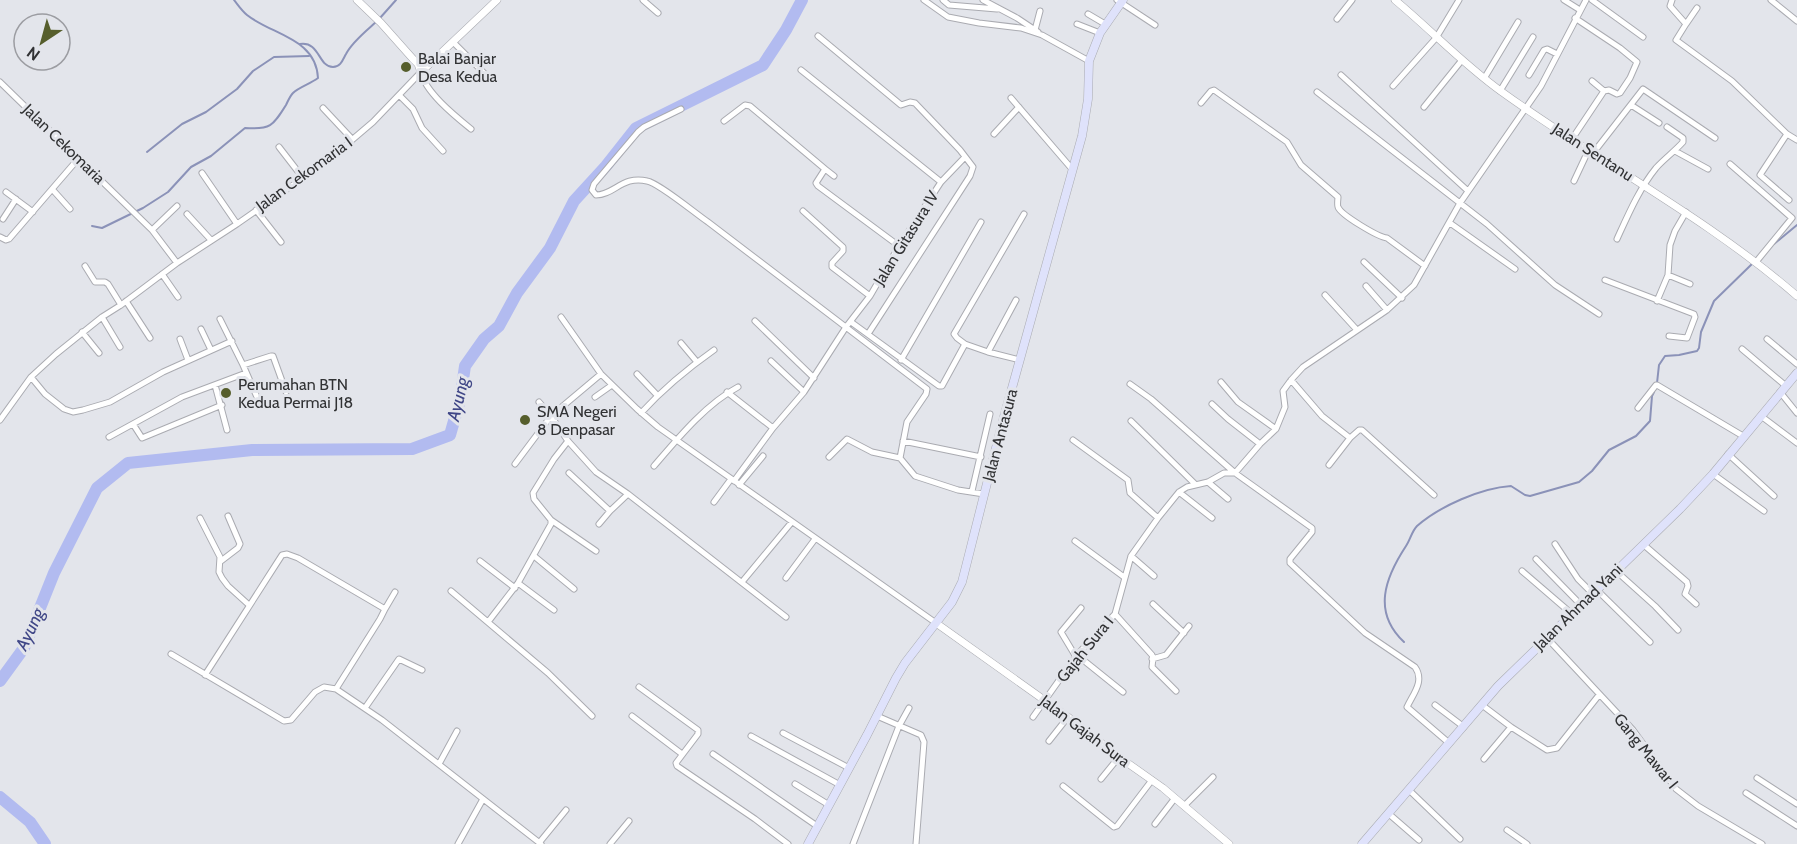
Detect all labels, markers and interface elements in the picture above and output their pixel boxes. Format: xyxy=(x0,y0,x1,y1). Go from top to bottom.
north arrow xyxy=(12,12,72,72)
text: N xyxy=(23,43,44,65)
place label: Balai Banjar Desa Kedua xyxy=(418,49,498,86)
marker: Balai Banjar Desa Kedua xyxy=(399,60,413,74)
street label: Jalan Cekomaria xyxy=(18,99,109,188)
street label: Jalan Sentanu xyxy=(1548,118,1637,185)
street label: Jalan Cekomaria I xyxy=(251,133,356,216)
street label: Jalan Gitasura IV xyxy=(869,187,943,290)
water label: Ayung xyxy=(442,374,474,424)
place label: Perumahan BTN Kedua Permai J18 xyxy=(238,375,353,412)
marker: Perumahan BTN Kedua Permai J18 xyxy=(219,386,233,400)
street label: Jalan Antasura xyxy=(978,386,1022,484)
place label: SMA Negeri 8 Denpasar xyxy=(537,402,617,439)
marker: SMA Negeri 8 Denpasar xyxy=(518,413,532,427)
street label: Jalan Ahmad Yani xyxy=(1529,560,1626,655)
water label: Ayung xyxy=(10,604,50,655)
street label: Gajah Sura I xyxy=(1053,612,1117,686)
street label: Jalan Gajah Sura xyxy=(1036,690,1134,771)
street label: Gang Mawar I xyxy=(1610,710,1682,792)

